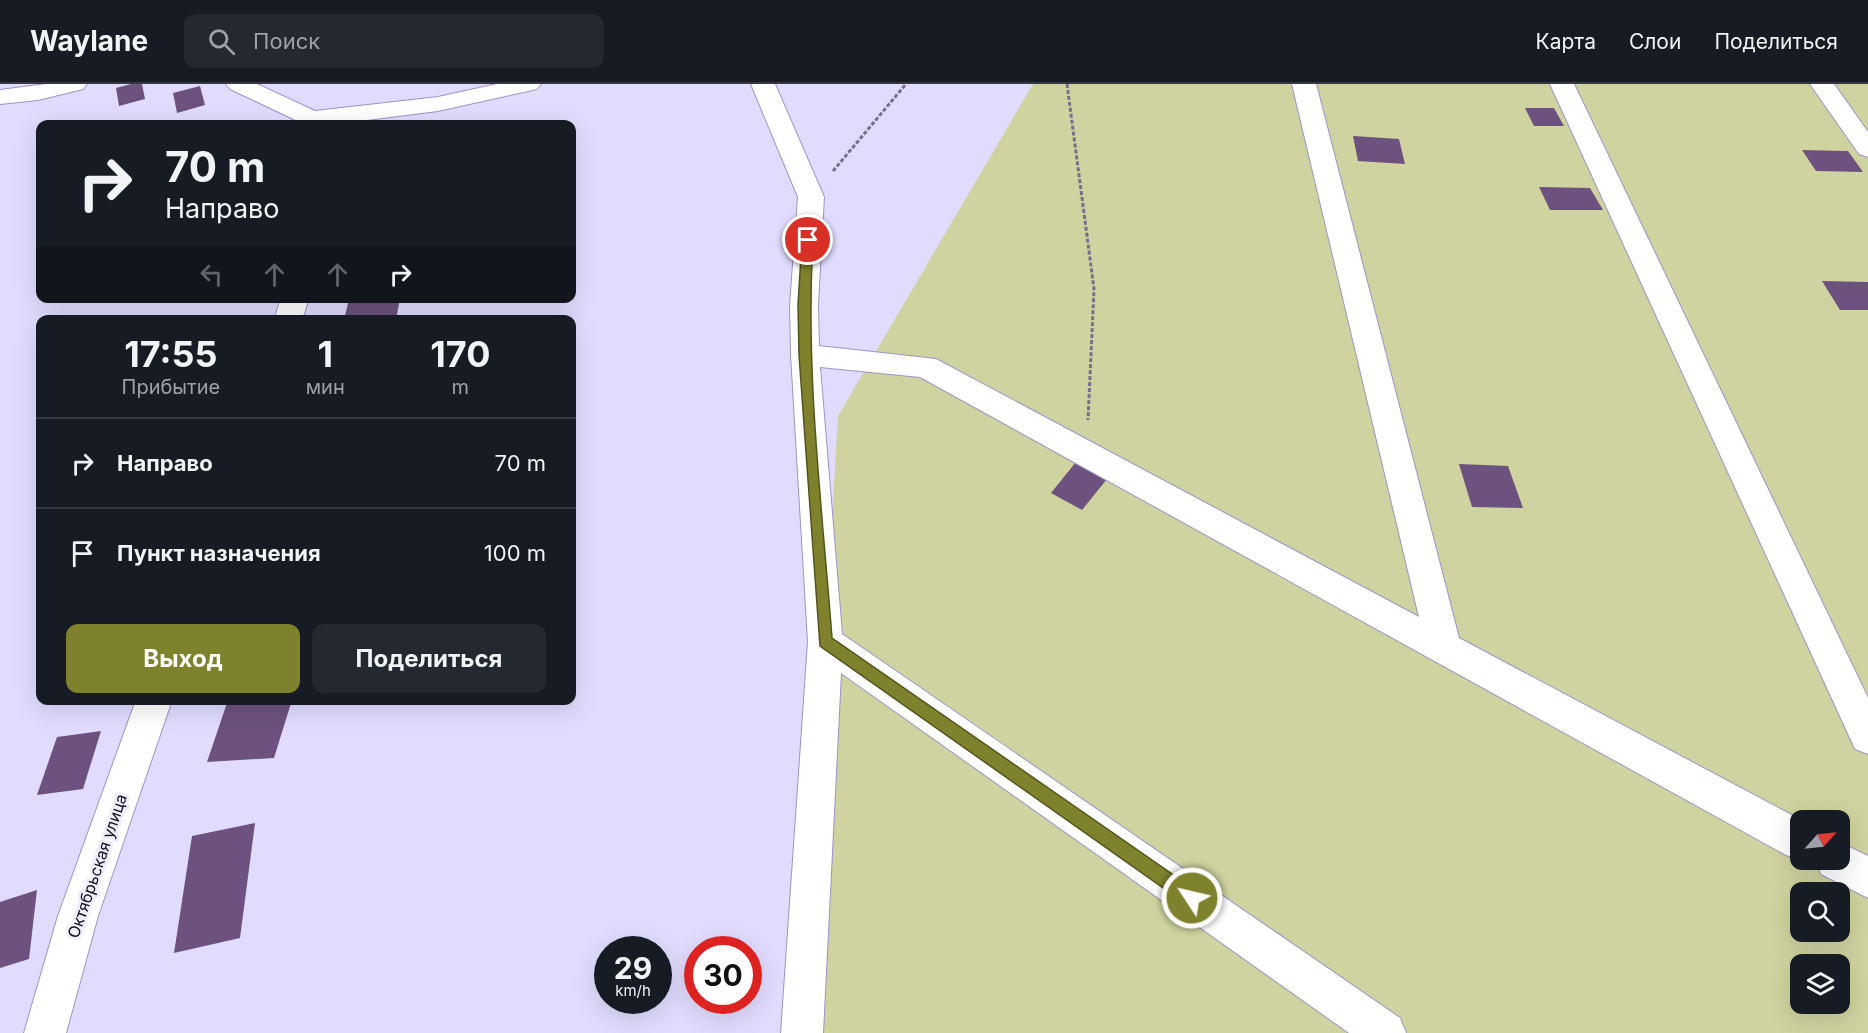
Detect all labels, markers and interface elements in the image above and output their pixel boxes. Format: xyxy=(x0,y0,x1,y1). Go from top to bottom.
search box xyxy=(184,14,604,68)
text: Waylane xyxy=(30,24,148,58)
icon: search xyxy=(205,25,238,58)
text: Поиск xyxy=(253,28,320,54)
text: Карта xyxy=(1536,29,1596,54)
text: Слои xyxy=(1629,29,1681,54)
text: Поделиться xyxy=(1714,29,1838,54)
text: 70 m xyxy=(165,141,265,192)
icon: right xyxy=(66,144,144,222)
text: Направо xyxy=(165,192,280,225)
pin xyxy=(782,214,833,265)
icon: arrive xyxy=(791,223,824,256)
icon: left xyxy=(195,258,228,291)
icon: ahead xyxy=(258,258,291,291)
icon: ahead xyxy=(321,258,354,291)
icon: right xyxy=(384,258,417,291)
text: 17:55 xyxy=(124,332,217,376)
text: 1 xyxy=(317,332,333,376)
text: 170 xyxy=(430,332,490,376)
text: Прибытие xyxy=(122,375,220,399)
text: мин xyxy=(306,375,345,399)
text: m xyxy=(452,375,469,399)
icon: right xyxy=(66,447,99,480)
text: Направо xyxy=(117,450,213,476)
text: 70 m xyxy=(495,450,546,476)
icon: arrive xyxy=(66,537,99,570)
text: Пункт назначения xyxy=(117,540,321,566)
text: 100 m xyxy=(484,540,546,566)
button: Выход xyxy=(66,624,300,693)
button: Поделиться xyxy=(312,624,546,693)
street label: Октябрьская улица xyxy=(63,791,131,941)
north arrow xyxy=(1790,810,1850,870)
map controls xyxy=(1790,810,1850,1014)
position arrow xyxy=(1160,866,1224,930)
button: search xyxy=(1790,882,1850,942)
speed limit sign: 30 xyxy=(684,936,762,1014)
text: 29 xyxy=(614,950,652,986)
button: layers xyxy=(1790,954,1850,1014)
text: km/h xyxy=(615,981,651,1000)

